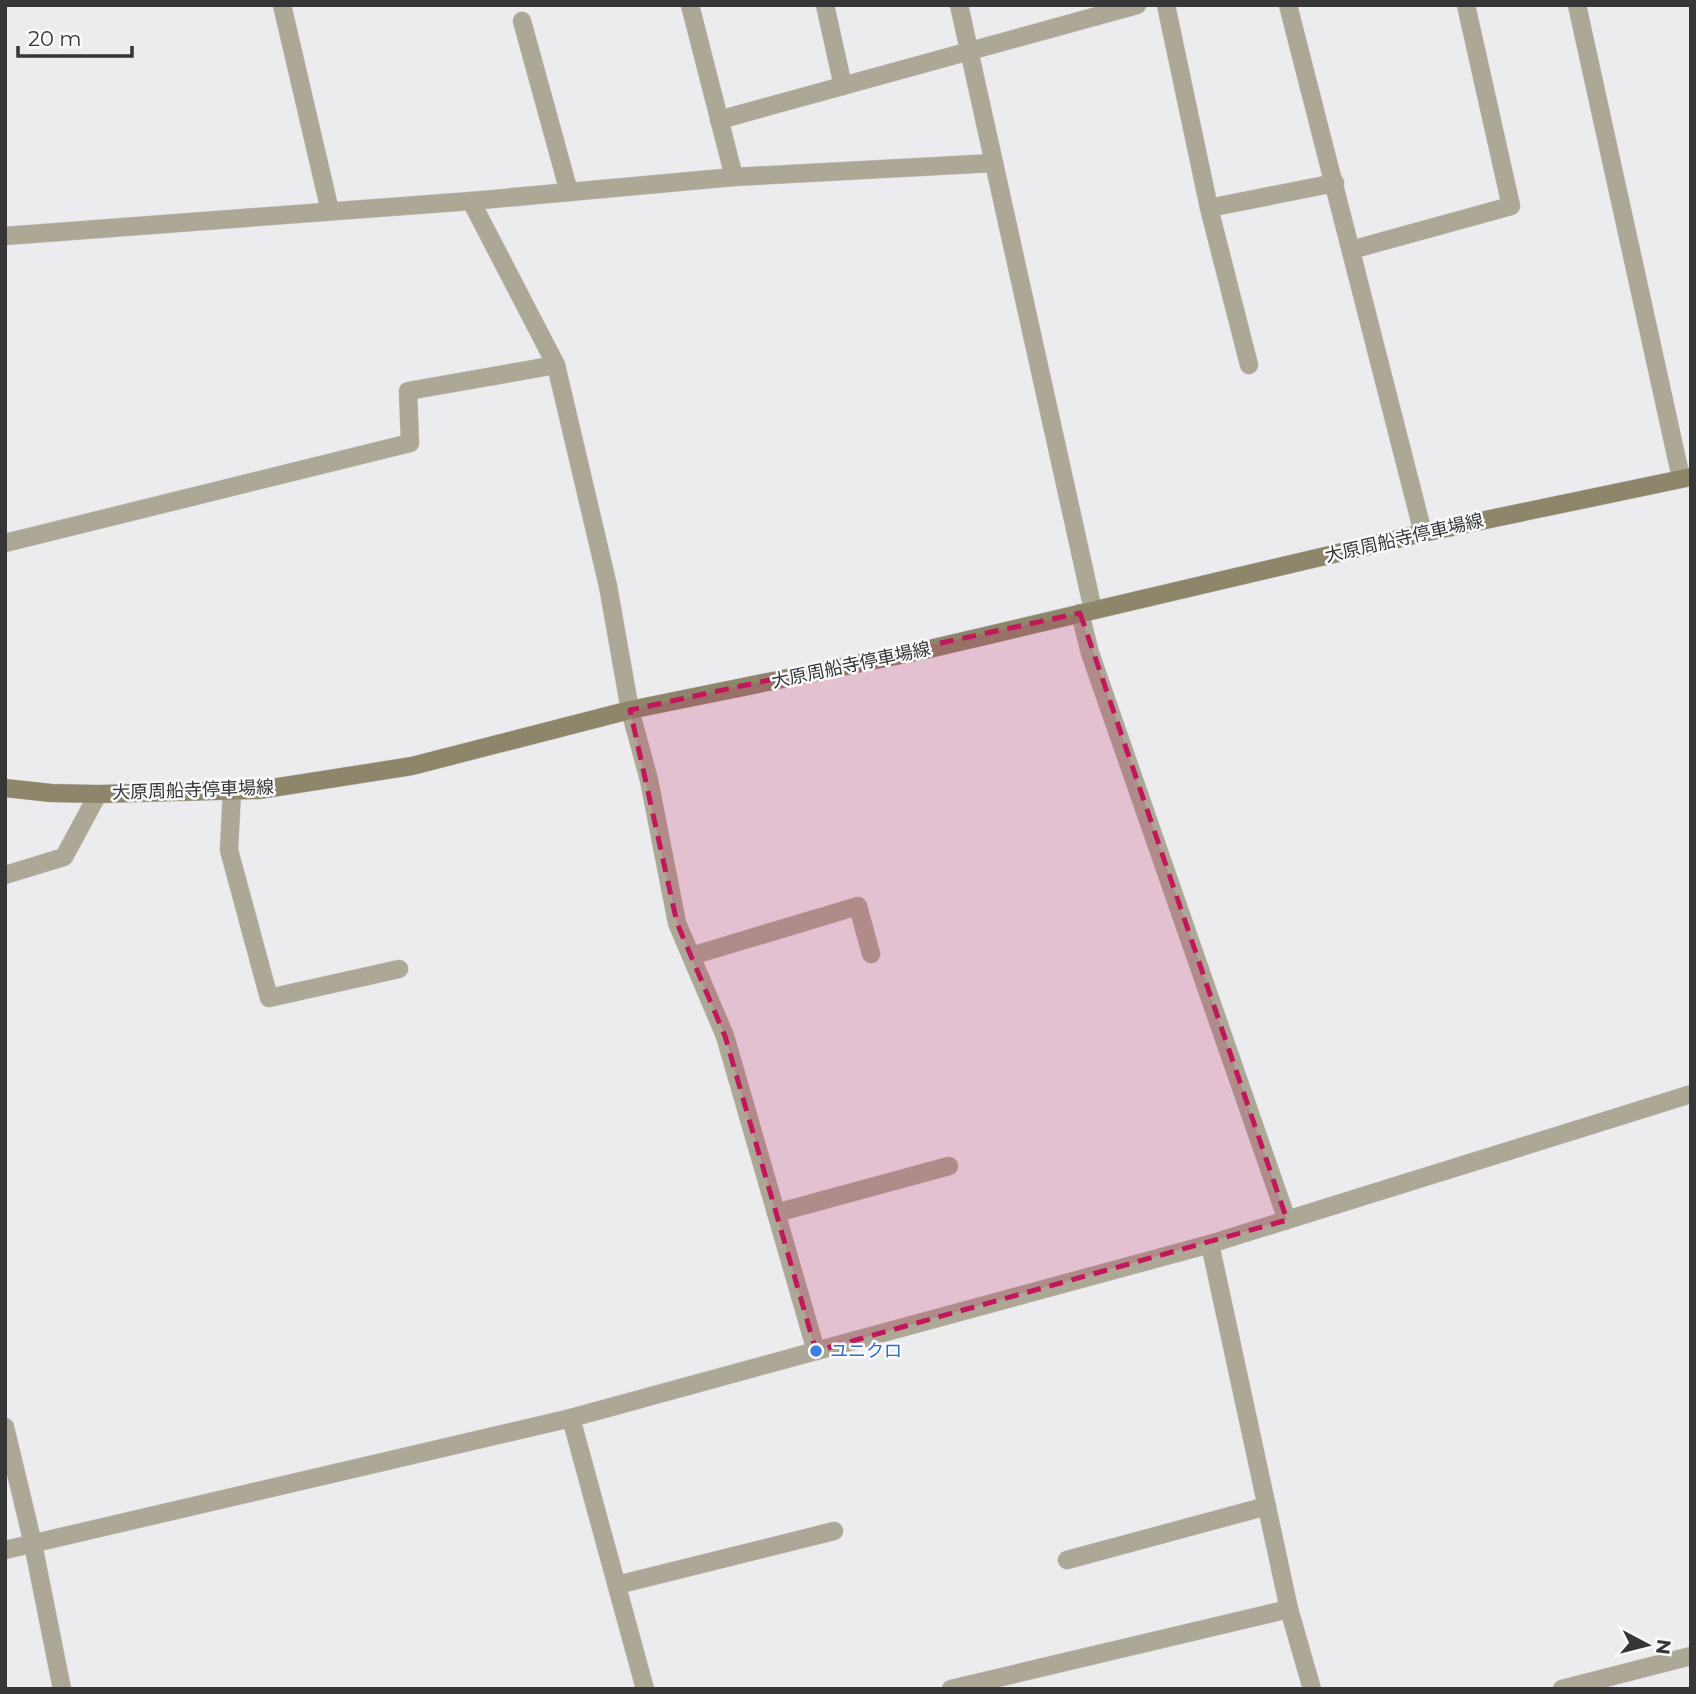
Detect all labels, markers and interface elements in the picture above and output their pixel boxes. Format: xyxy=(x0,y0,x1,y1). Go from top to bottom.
scale bar xyxy=(18,14,131,58)
text: 20 m xyxy=(28,26,82,51)
street label: 大原周船寺停車場線 xyxy=(1323,509,1485,567)
street label: 大原周船寺停車場線 xyxy=(769,637,933,693)
street label: 大原周船寺停車場線 xyxy=(112,776,274,804)
place label: ユニクロ xyxy=(830,1340,902,1362)
marker: ユニクロ xyxy=(808,1343,824,1359)
north arrow xyxy=(1612,1610,1682,1680)
text: N xyxy=(1651,1638,1676,1656)

